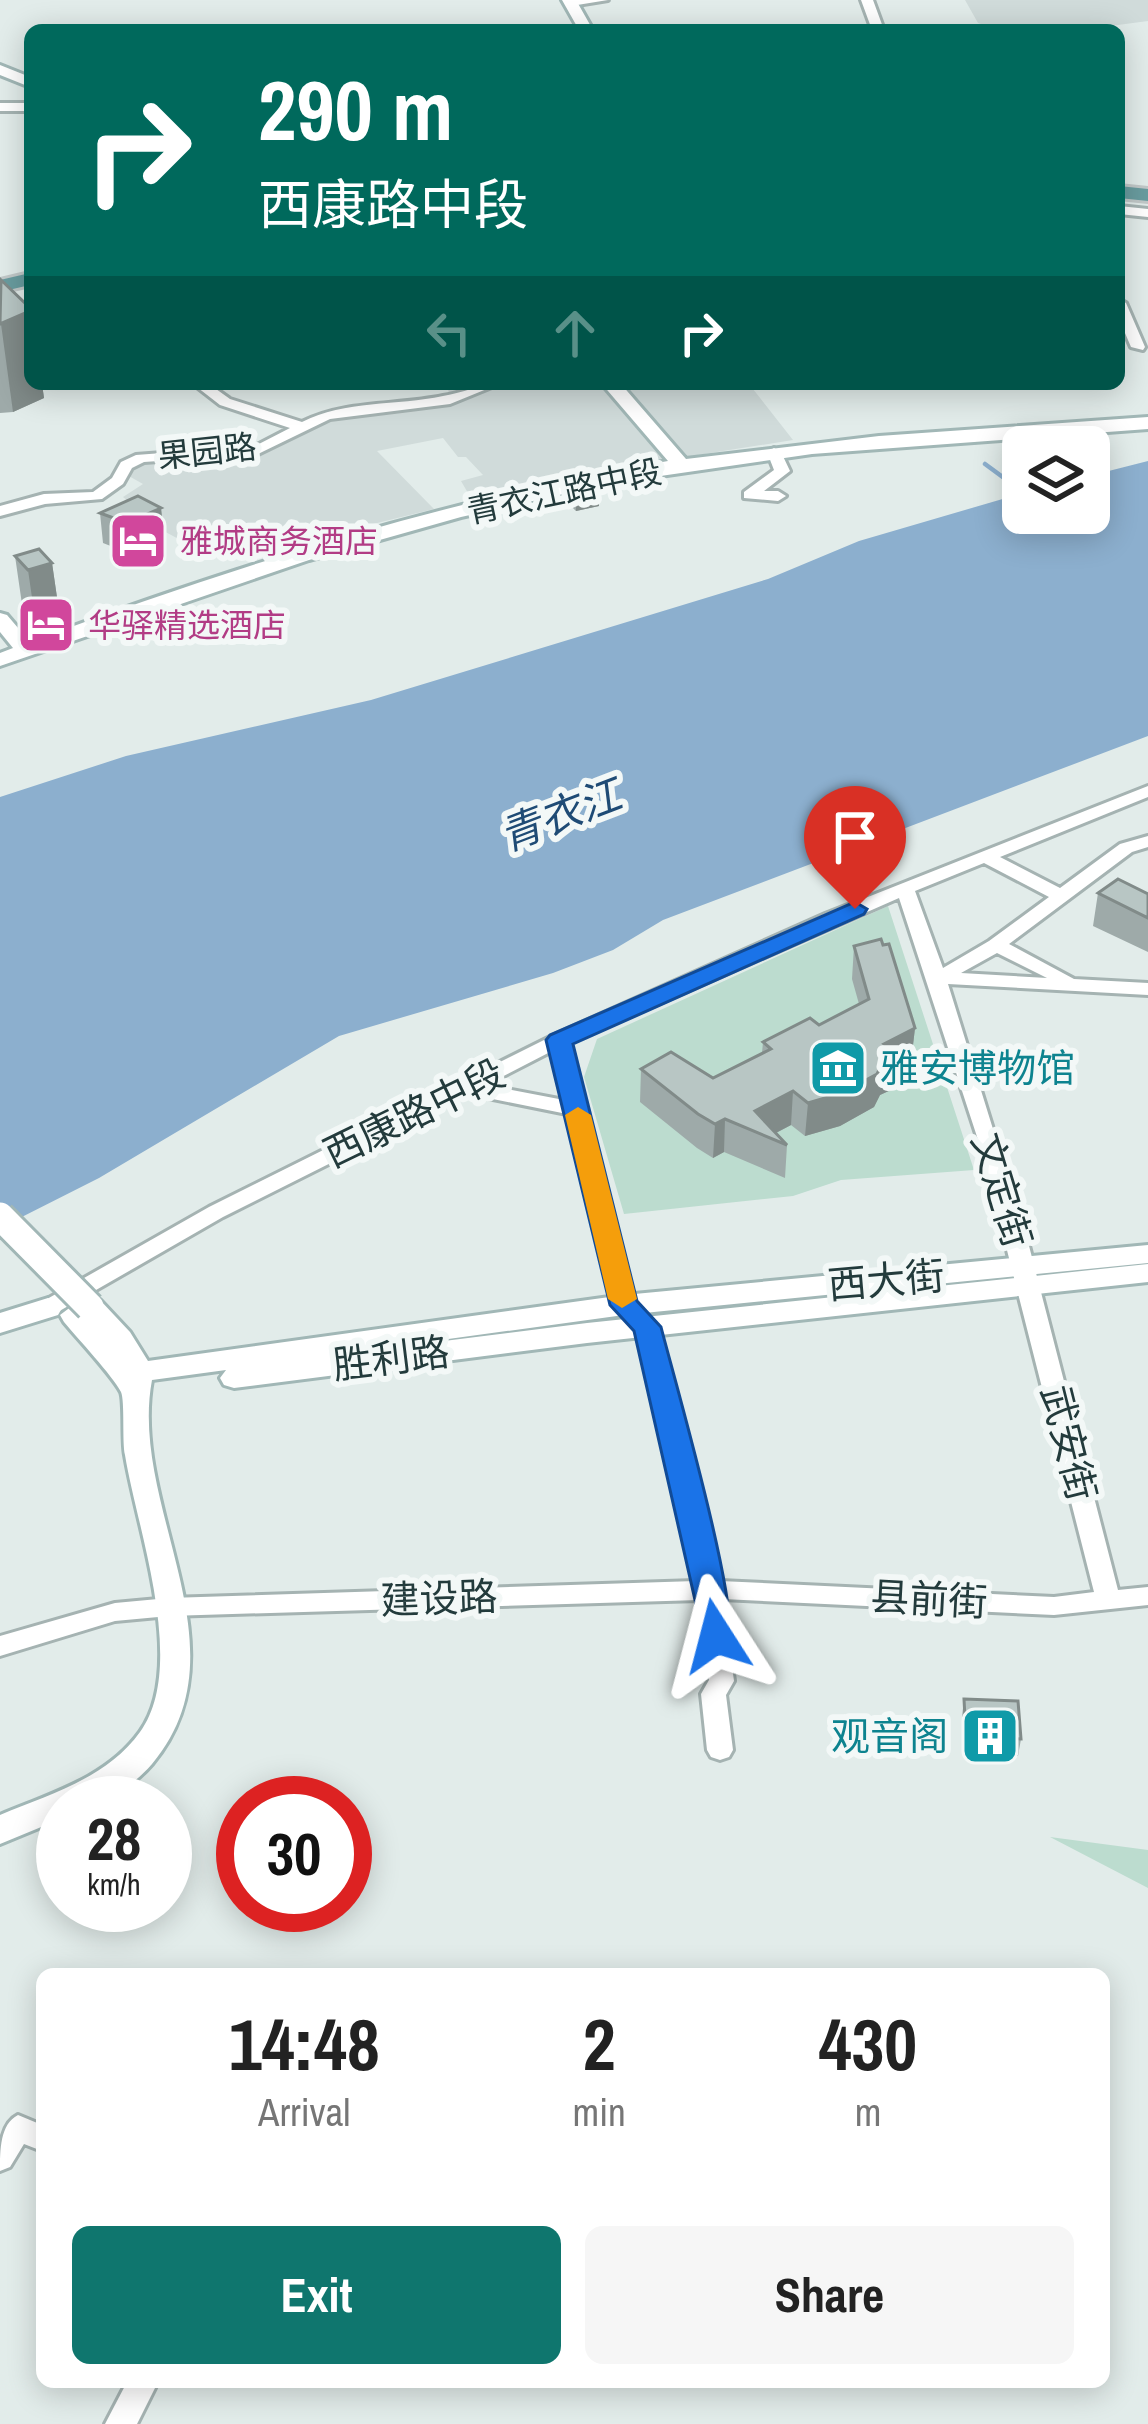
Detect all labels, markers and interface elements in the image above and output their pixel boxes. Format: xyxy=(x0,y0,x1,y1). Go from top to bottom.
text: 290 m xyxy=(258,53,453,166)
icon: right xyxy=(60,72,216,228)
text: 西康路中段 xyxy=(258,168,528,241)
icon: left xyxy=(416,300,482,366)
icon: ahead xyxy=(542,300,608,366)
icon: right xyxy=(668,300,734,366)
street label: 果园路 xyxy=(155,424,259,478)
map controls xyxy=(1002,426,1110,534)
button: layers xyxy=(1002,426,1110,534)
street label: 青衣江路中段 xyxy=(463,449,665,533)
hotel icon: 雅城商务酒店 xyxy=(107,510,169,572)
place label: 雅城商务酒店 xyxy=(180,519,378,563)
hotel icon: 华驿精选酒店 xyxy=(15,594,77,656)
place label: 华驿精选酒店 xyxy=(88,603,286,647)
water label: 青衣江 xyxy=(491,765,633,864)
pin xyxy=(804,786,906,909)
icon: arrive xyxy=(822,804,888,870)
museum icon: 雅安博物馆 xyxy=(807,1037,869,1099)
place label: 雅安博物馆 xyxy=(880,1042,1075,1094)
street label: 西康路中段 xyxy=(315,1047,513,1179)
street label: 文定街 xyxy=(960,1126,1044,1254)
street label: 西大街 xyxy=(825,1249,947,1311)
street label: 胜利路 xyxy=(330,1325,452,1391)
street label: 武安街 xyxy=(1030,1380,1108,1506)
street label: 建设路 xyxy=(380,1570,498,1626)
street label: 县前街 xyxy=(869,1570,989,1628)
position arrow xyxy=(653,1573,779,1699)
building icon: 观音阁 xyxy=(959,1705,1021,1767)
place label: 观音阁 xyxy=(831,1710,948,1762)
speed limit sign: 30 xyxy=(216,1776,372,1932)
text: 28 xyxy=(87,1798,141,1879)
text: km/h xyxy=(87,1864,141,1904)
text: 14:48 xyxy=(229,1995,380,2092)
text: 2 xyxy=(583,1995,616,2092)
text: 430 xyxy=(819,1995,917,2092)
text: Arrival xyxy=(258,2086,350,2138)
text: min xyxy=(573,2086,626,2138)
text: m xyxy=(855,2086,881,2138)
button: Exit xyxy=(72,2226,561,2364)
button: Share xyxy=(585,2226,1074,2364)

